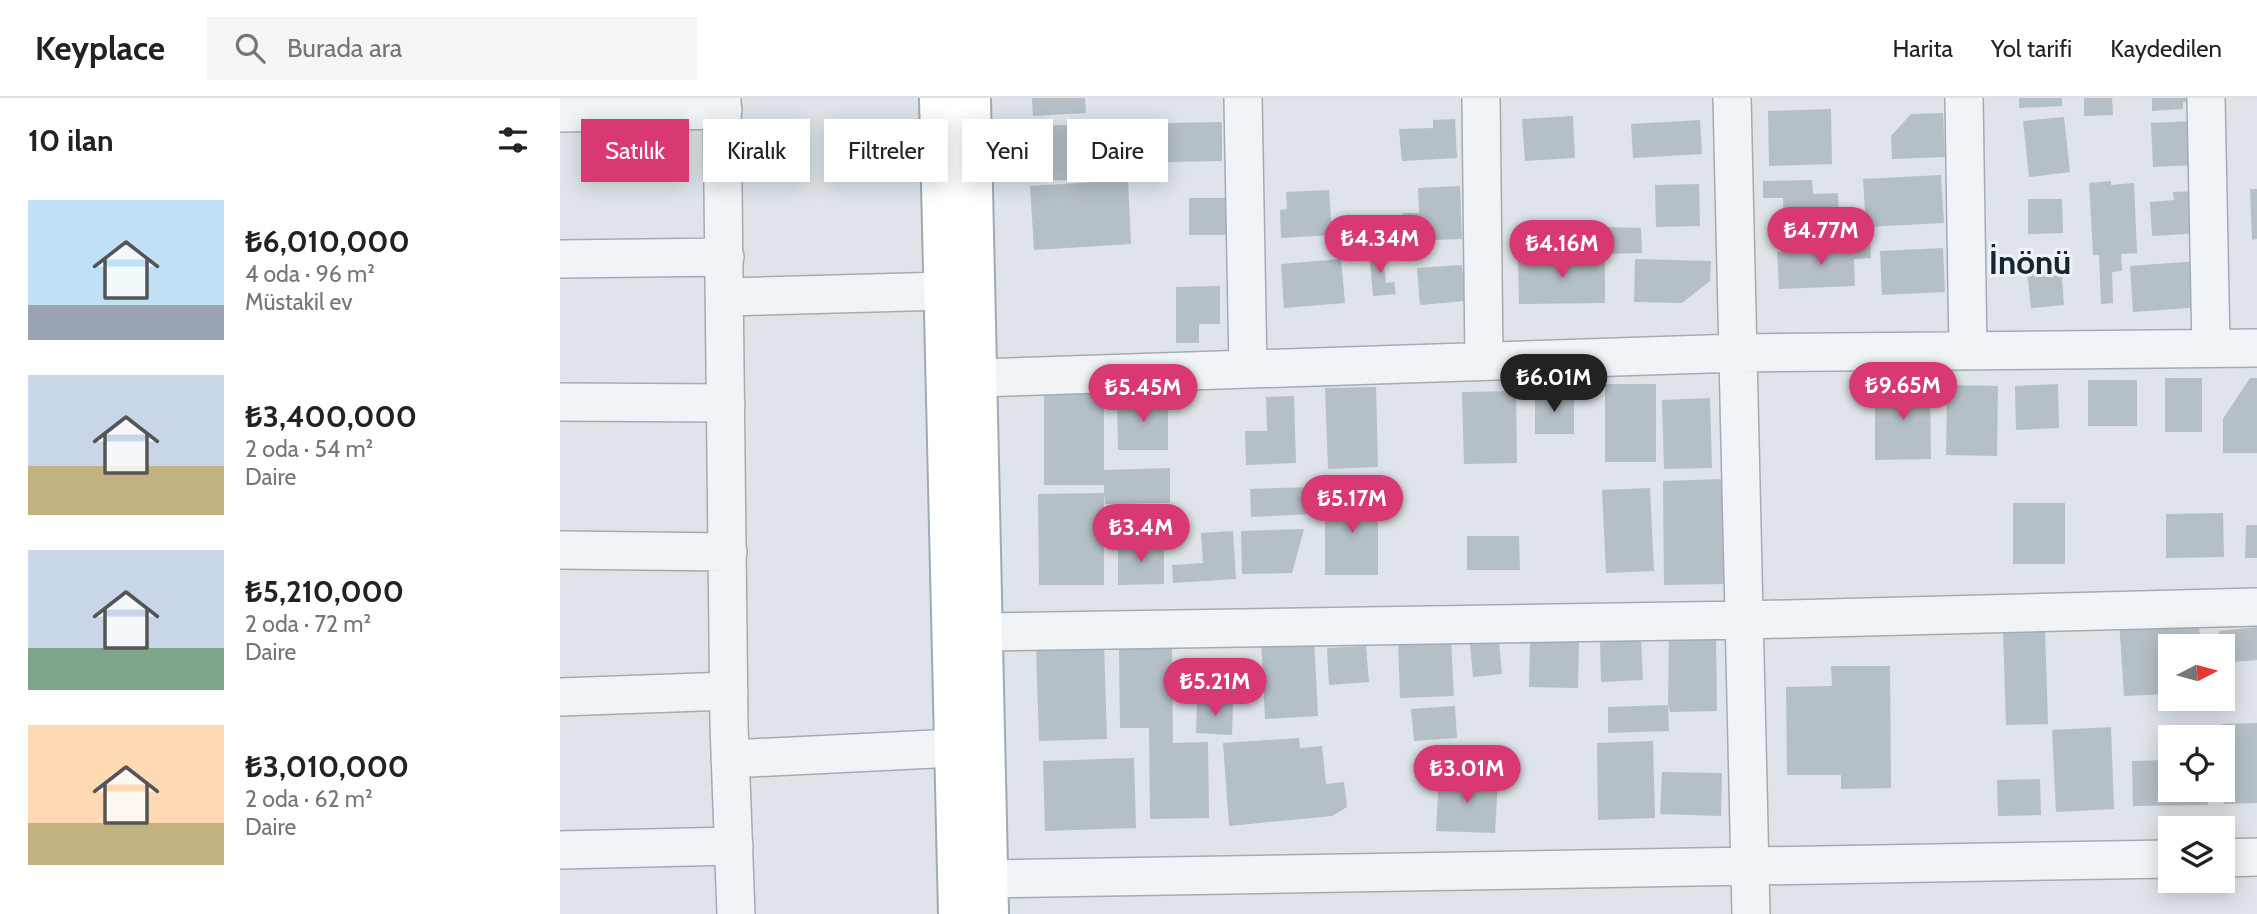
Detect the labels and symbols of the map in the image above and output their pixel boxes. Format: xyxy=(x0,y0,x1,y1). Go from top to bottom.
pin: ₺4.77M xyxy=(1764,208,1878,267)
pin: ₺4.34M xyxy=(1323,216,1437,275)
pin: ₺4.16M xyxy=(1505,220,1619,280)
district label: İnönü xyxy=(1989,242,2071,282)
pin: ₺6.01M xyxy=(1497,354,1611,414)
pin: ₺9.65M xyxy=(1846,362,1960,422)
pin: ₺5.45M xyxy=(1086,364,1200,424)
pin: ₺5.17M xyxy=(1295,476,1409,535)
pin: ₺3.4M xyxy=(1092,504,1190,564)
north arrow xyxy=(2158,634,2235,710)
pin: ₺5.21M xyxy=(1158,658,1272,718)
pin: ₺3.01M xyxy=(1410,746,1524,805)

